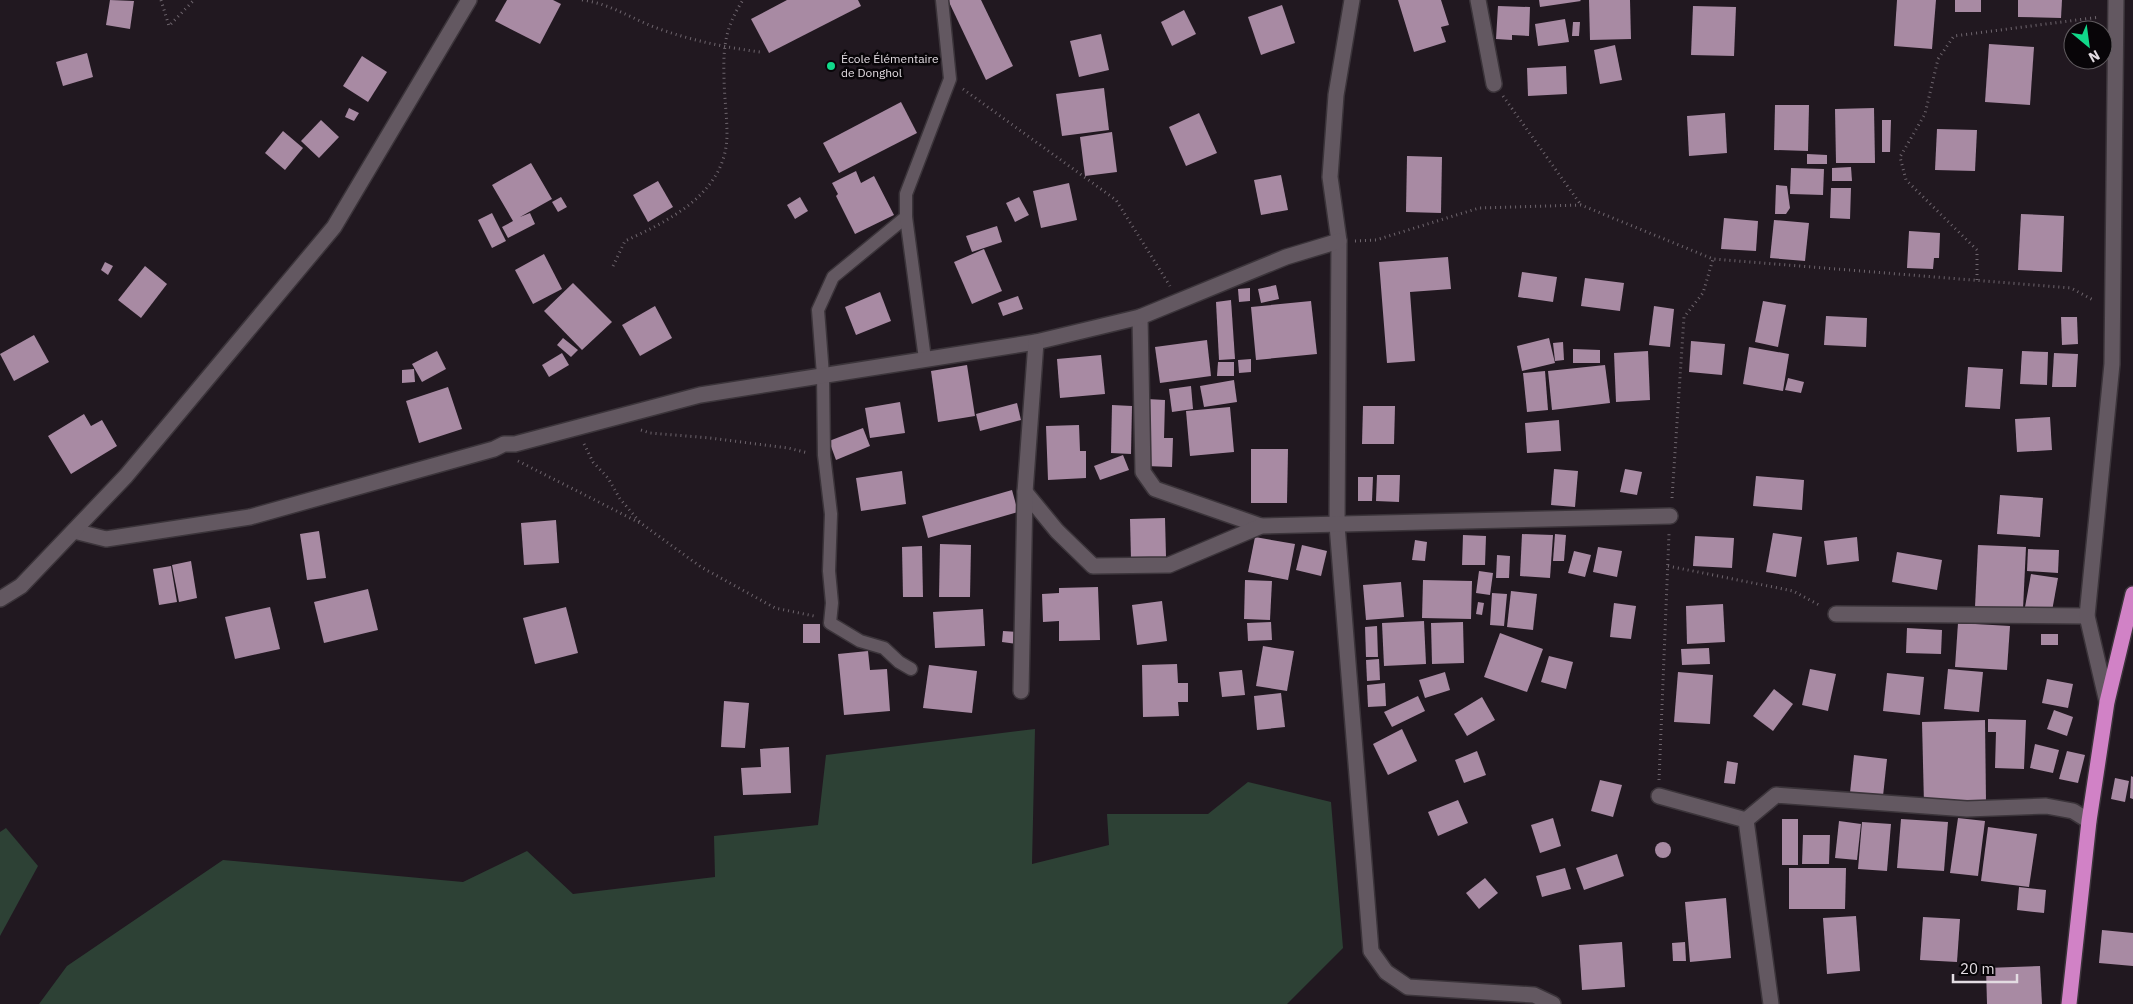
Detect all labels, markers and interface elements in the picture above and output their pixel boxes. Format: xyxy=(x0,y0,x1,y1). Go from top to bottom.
north arrow xyxy=(2063,20,2113,70)
text: N xyxy=(2086,46,2103,67)
place label: École Élémentaire de Donghol xyxy=(841,51,939,80)
marker: École Élémentaire de Donghol xyxy=(825,60,837,72)
scale bar xyxy=(1953,952,2017,984)
text: 20 m xyxy=(1960,959,1995,978)

